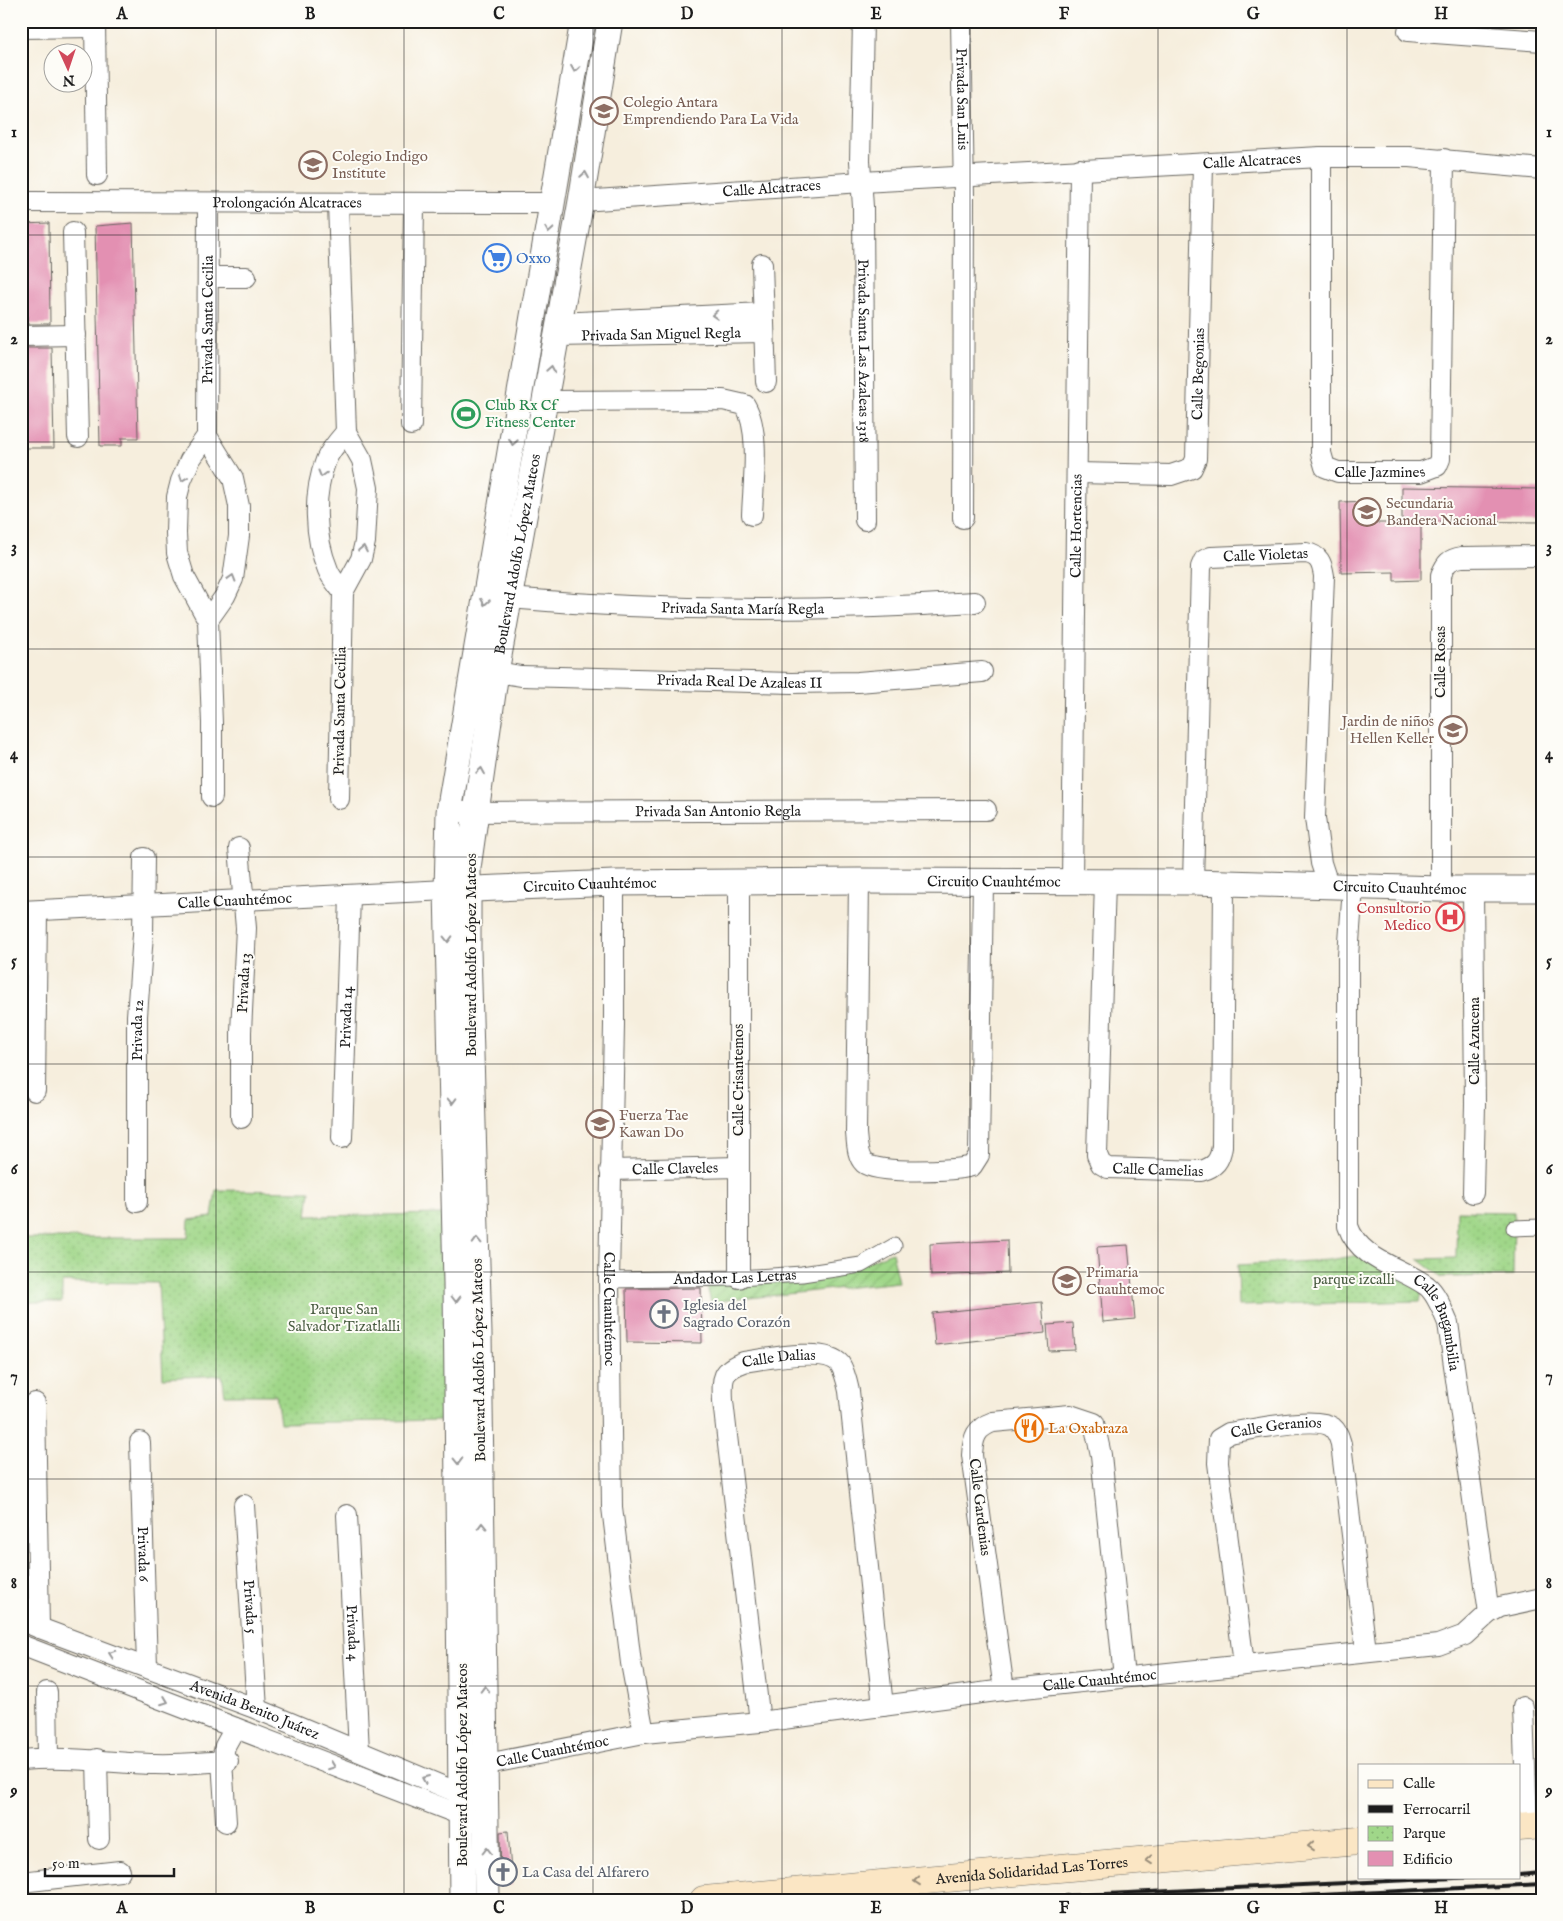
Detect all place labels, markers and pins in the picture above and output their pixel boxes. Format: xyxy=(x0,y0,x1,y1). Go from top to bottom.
place label: Colegio Antara Emprendiendo Para La Vida xyxy=(623,93,799,129)
school or university icon: Colegio Antara Emprendiendo Para La Vida xyxy=(589,96,619,126)
place label: Colegio Indigo Institute xyxy=(332,147,428,183)
school or university icon: Colegio Indigo Institute xyxy=(298,150,328,180)
supermarket icon: Oxxo xyxy=(482,243,512,273)
place label: Oxxo xyxy=(516,249,551,268)
place label: Club Rx Cf Fitness Center xyxy=(485,396,576,432)
sports icon: Club Rx Cf Fitness Center xyxy=(451,399,481,429)
place label: Secundaria Bandera Nacional xyxy=(1386,494,1497,530)
school or university icon: Secundaria Bandera Nacional xyxy=(1352,497,1382,527)
place label: Jardin de niños Hellen Keller xyxy=(1339,712,1434,748)
school or university icon: Jardin de niños Hellen Keller xyxy=(1438,715,1468,745)
place label: Consultorio Medico xyxy=(1356,899,1431,935)
hospital icon: Consultorio Medico xyxy=(1435,902,1465,932)
place label: Fuerza Tae Kawan Do xyxy=(619,1106,689,1142)
school or university icon: Fuerza Tae Kawan Do xyxy=(585,1109,615,1139)
place label: Primaria Cuauhtemoc xyxy=(1086,1263,1165,1299)
school or university icon: Primaria Cuauhtemoc xyxy=(1052,1266,1082,1296)
place label: Iglesia del Sagrado Corazón xyxy=(683,1296,790,1332)
church icon: Iglesia del Sagrado Corazón xyxy=(649,1299,679,1329)
restaurant icon: La Oxabraza xyxy=(1014,1413,1044,1443)
place label: La Oxabraza xyxy=(1048,1419,1129,1438)
church icon: La Casa del Alfarero xyxy=(488,1857,518,1887)
place label: La Casa del Alfarero xyxy=(522,1863,649,1882)

